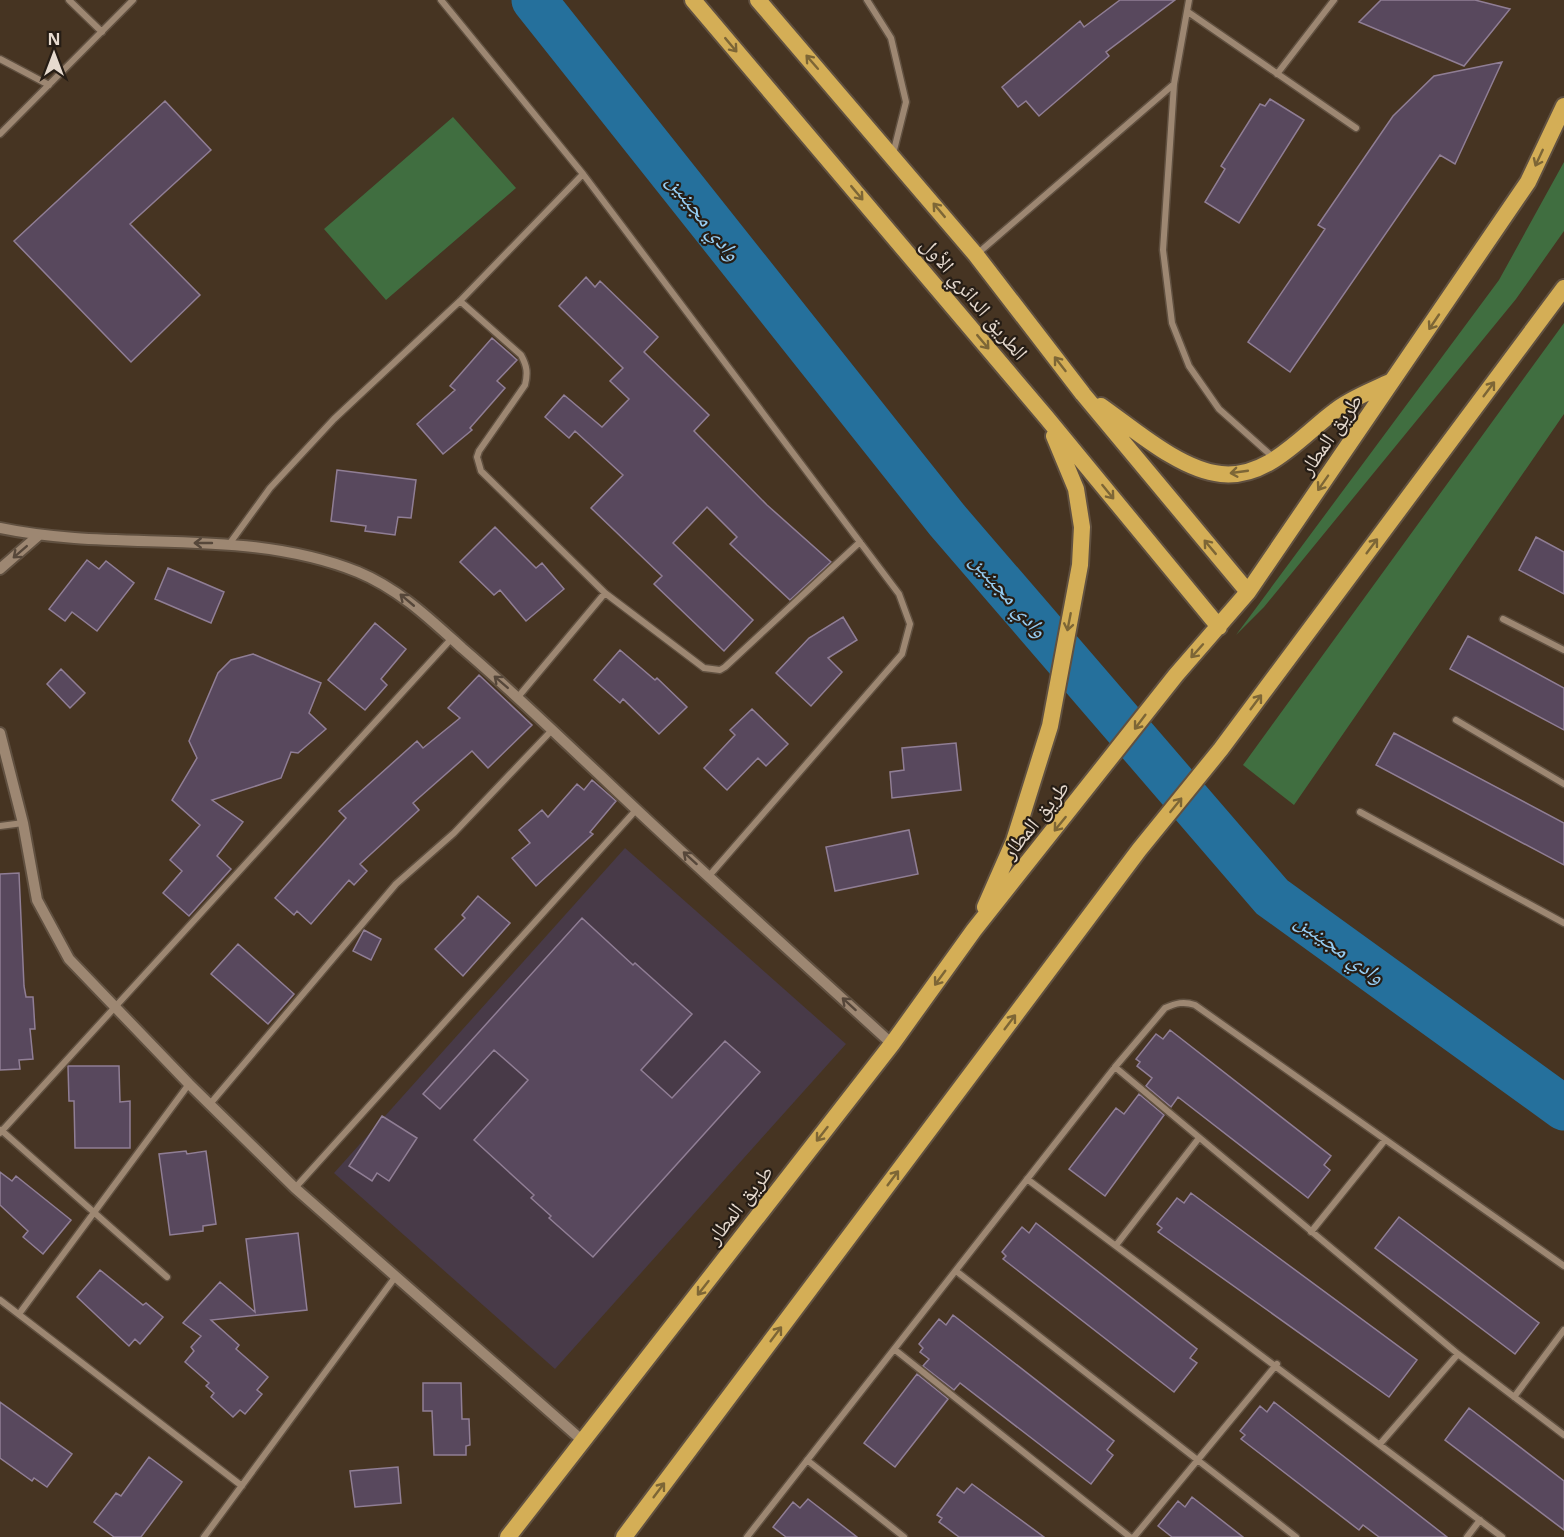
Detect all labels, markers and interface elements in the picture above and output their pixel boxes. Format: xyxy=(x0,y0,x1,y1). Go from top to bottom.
north arrow xyxy=(24,24,84,84)
text: N xyxy=(47,28,61,50)
one-way arrow xyxy=(724,37,737,53)
one-way arrow xyxy=(805,55,819,70)
one-way arrow xyxy=(1532,149,1544,167)
water label: وادي مجينين xyxy=(658,166,749,268)
one-way arrow xyxy=(850,185,863,201)
one-way arrow xyxy=(933,202,946,218)
street label: الطريق الدائري الأول xyxy=(913,231,1035,368)
one-way arrow xyxy=(1427,314,1440,331)
one-way arrow xyxy=(976,334,989,350)
one-way arrow xyxy=(1054,356,1066,372)
one-way arrow xyxy=(1483,382,1495,398)
street label: طريق المطار xyxy=(1291,388,1368,481)
one-way arrow xyxy=(1229,466,1249,477)
one-way arrow xyxy=(1317,474,1329,491)
one-way arrow xyxy=(1101,484,1114,500)
one-way arrow xyxy=(193,537,213,549)
one-way arrow xyxy=(1366,538,1379,554)
one-way arrow xyxy=(1204,539,1217,555)
one-way arrow xyxy=(13,545,28,559)
water label: وادي مجينين xyxy=(962,545,1055,645)
one-way arrow xyxy=(400,593,415,607)
one-way arrow xyxy=(1063,612,1074,631)
one-way arrow xyxy=(1190,643,1204,658)
one-way arrow xyxy=(494,675,509,689)
one-way arrow xyxy=(1250,694,1262,710)
one-way arrow xyxy=(1134,714,1147,730)
street label: طريق المطار xyxy=(994,774,1075,865)
one-way arrow xyxy=(1169,797,1182,813)
one-way arrow xyxy=(1053,816,1066,832)
one-way arrow xyxy=(682,851,697,865)
water label: وادي مجينين xyxy=(1288,904,1392,993)
one-way arrow xyxy=(933,969,946,985)
one-way arrow xyxy=(841,997,856,1011)
one-way arrow xyxy=(1003,1014,1016,1030)
one-way arrow xyxy=(816,1125,829,1141)
street label: طريق المطار xyxy=(699,1159,779,1250)
one-way arrow xyxy=(887,1170,900,1186)
one-way arrow xyxy=(697,1280,710,1296)
one-way arrow xyxy=(770,1327,783,1343)
one-way arrow xyxy=(653,1483,666,1499)

